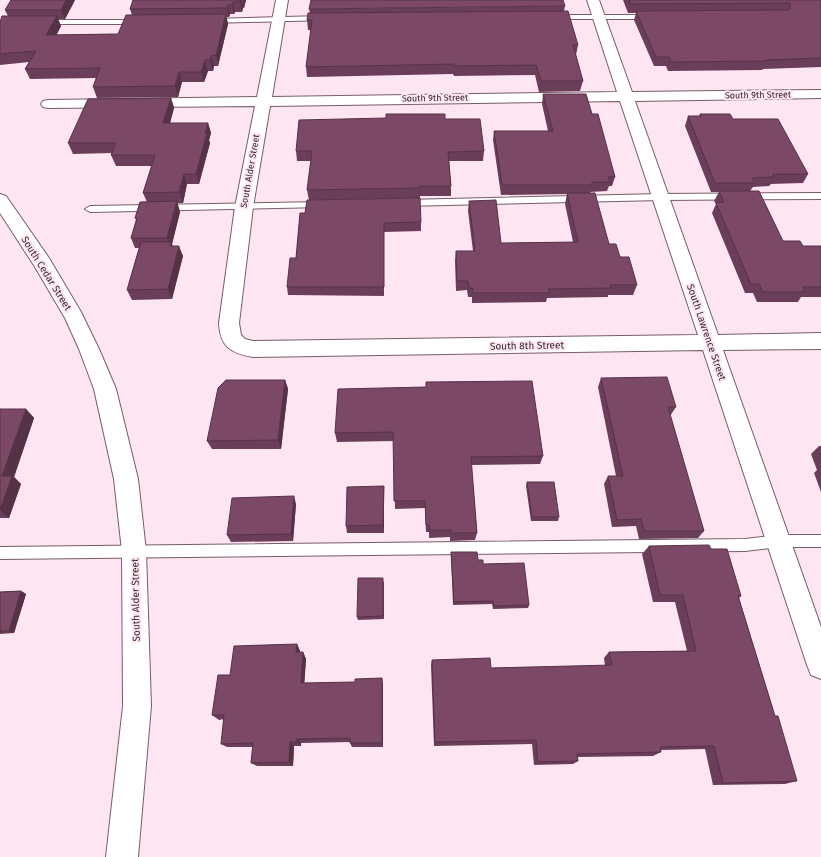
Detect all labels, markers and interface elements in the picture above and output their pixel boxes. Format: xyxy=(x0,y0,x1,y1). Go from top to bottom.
street label: South 9th Street xyxy=(725,89,792,101)
street label: South 9th Street xyxy=(402,92,469,104)
street label: South Alder Street xyxy=(239,133,262,209)
street label: South Cedar Street xyxy=(19,234,74,313)
street label: South Lawrence Street xyxy=(684,282,728,383)
street label: South 8th Street xyxy=(490,339,564,353)
street label: South Alder Street xyxy=(129,558,143,642)

